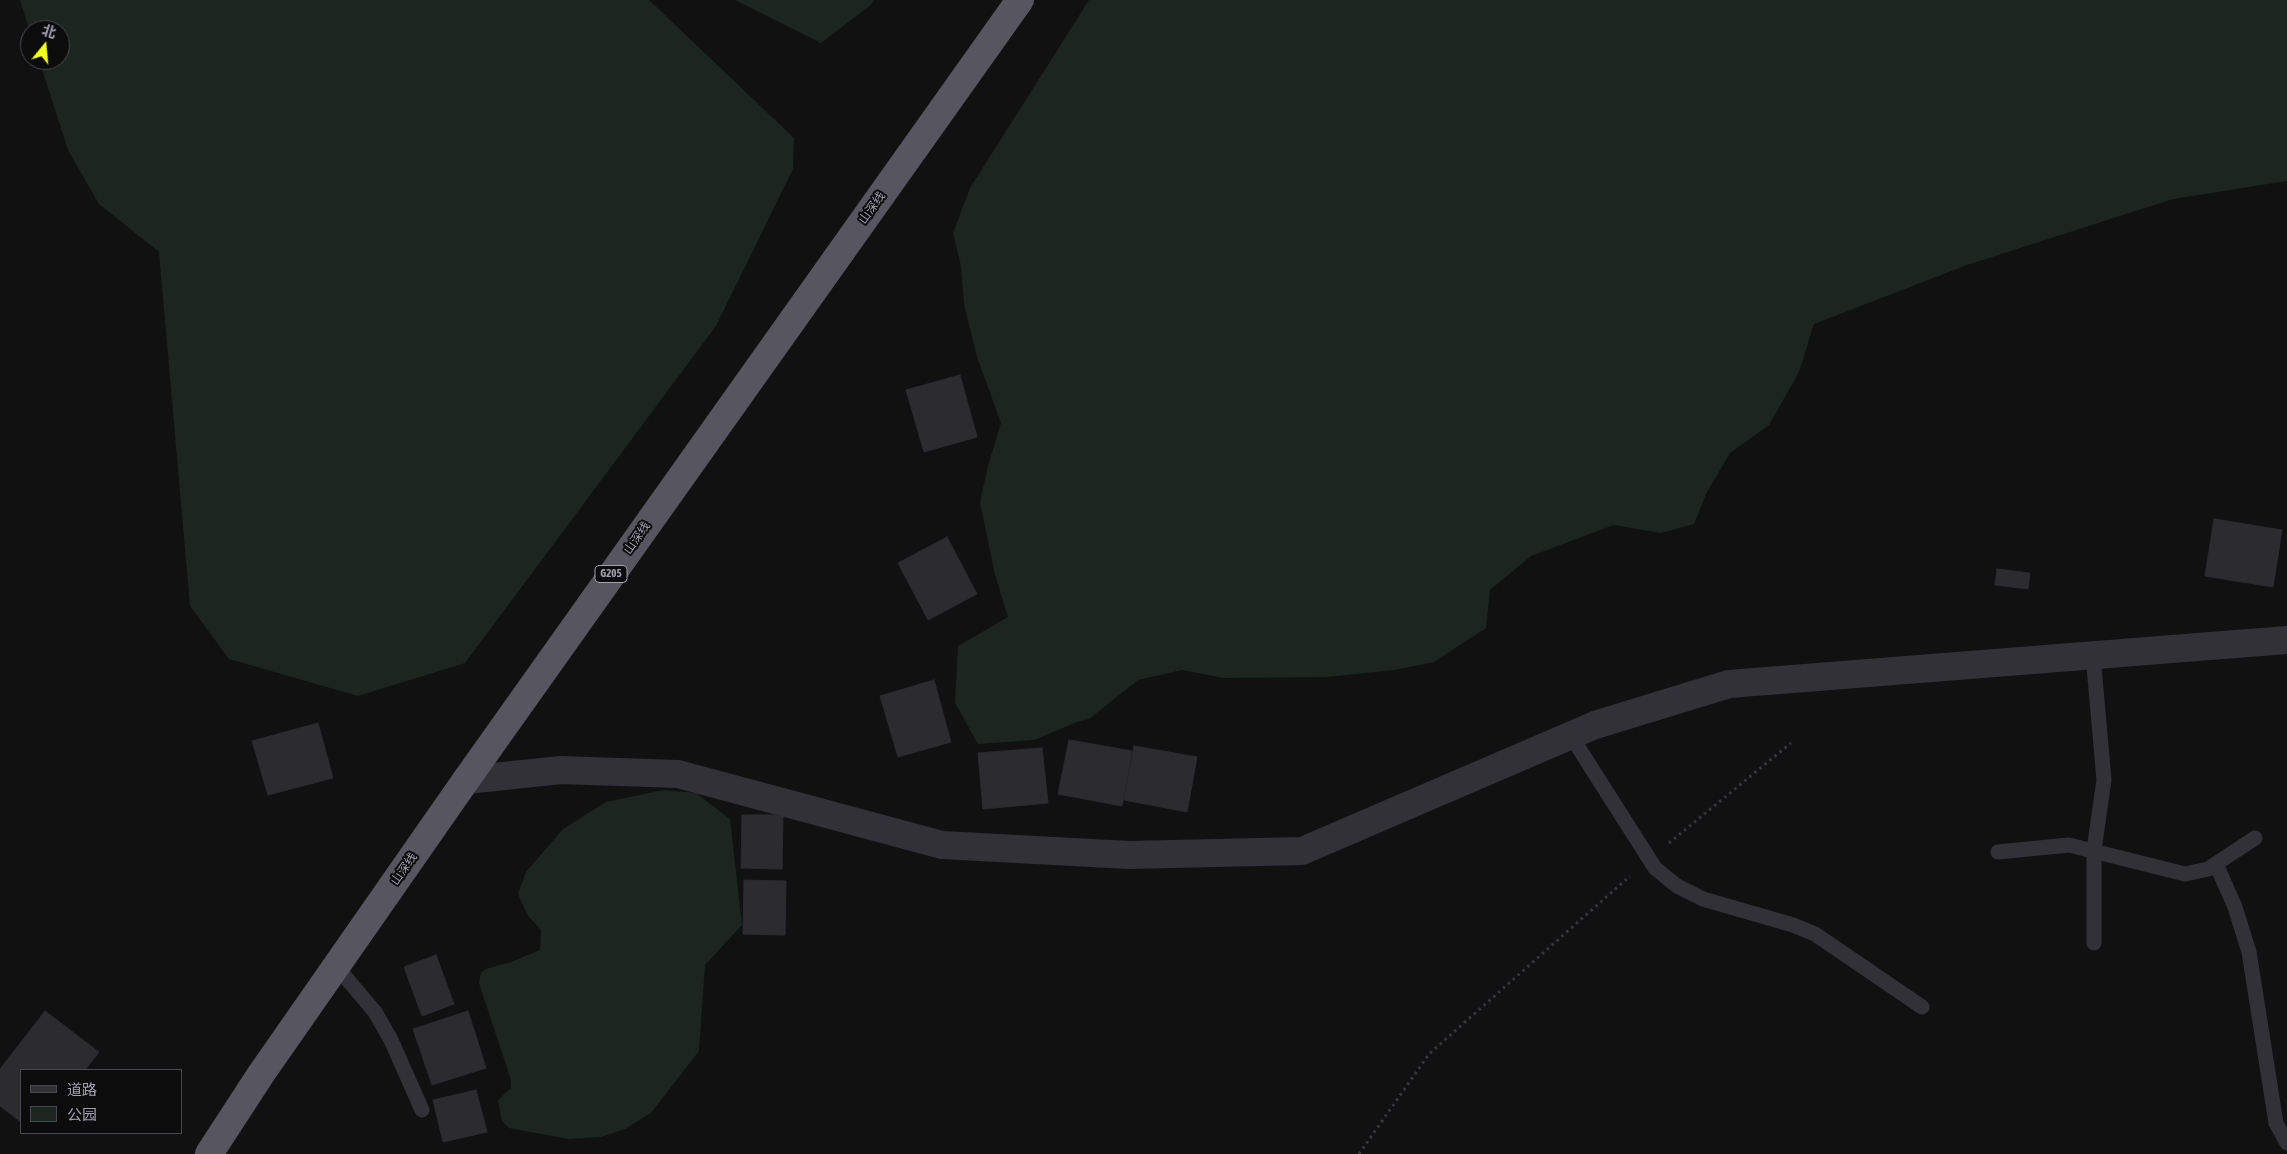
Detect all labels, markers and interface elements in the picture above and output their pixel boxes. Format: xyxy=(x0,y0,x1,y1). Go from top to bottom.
north arrow xyxy=(20,20,70,70)
text: 北 xyxy=(40,22,58,41)
street label: 山深线 xyxy=(856,189,888,227)
street label: 山深线 xyxy=(621,519,653,557)
road number: G205 xyxy=(595,566,627,582)
street label: 山深线 xyxy=(388,850,420,888)
legend xyxy=(20,1069,182,1134)
text: 道路 xyxy=(67,1081,97,1098)
text: 公园 xyxy=(67,1106,97,1123)

